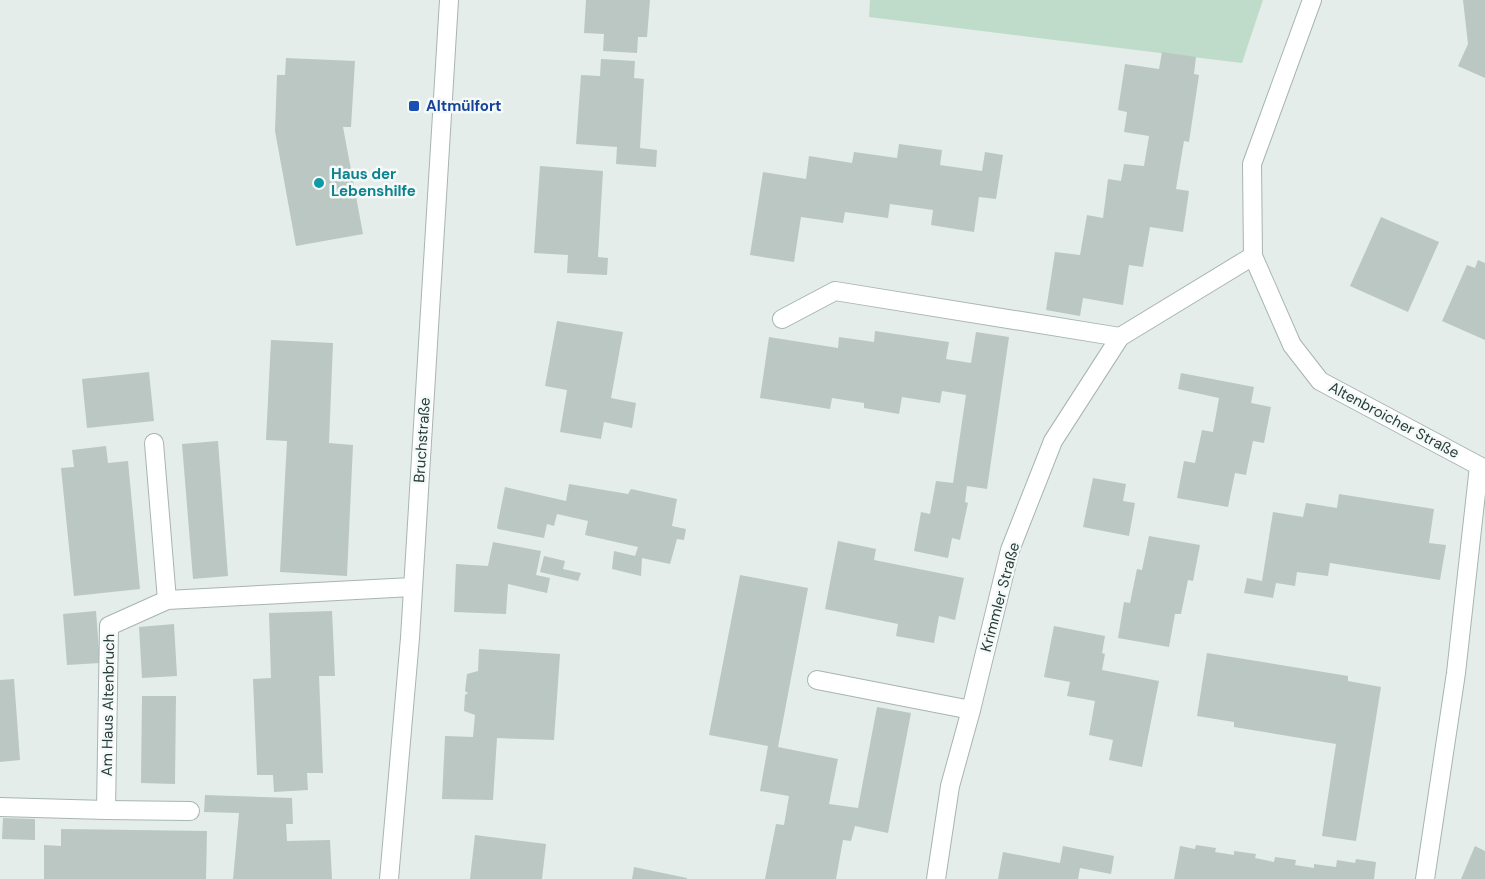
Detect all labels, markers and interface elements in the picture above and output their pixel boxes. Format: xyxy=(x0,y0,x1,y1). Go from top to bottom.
place label: Altmülfort xyxy=(426,96,502,116)
marker: Altmülfort xyxy=(407,99,421,113)
place label: Haus der Lebenshilfe xyxy=(331,164,416,201)
marker: Haus der Lebenshilfe xyxy=(312,176,326,190)
street label: Altenbroicher Straße xyxy=(1325,377,1463,463)
street label: Bruchstraße xyxy=(409,397,435,483)
street label: Krimmler Straße xyxy=(976,540,1024,654)
street label: Am Haus Altenbruch xyxy=(97,634,119,776)

